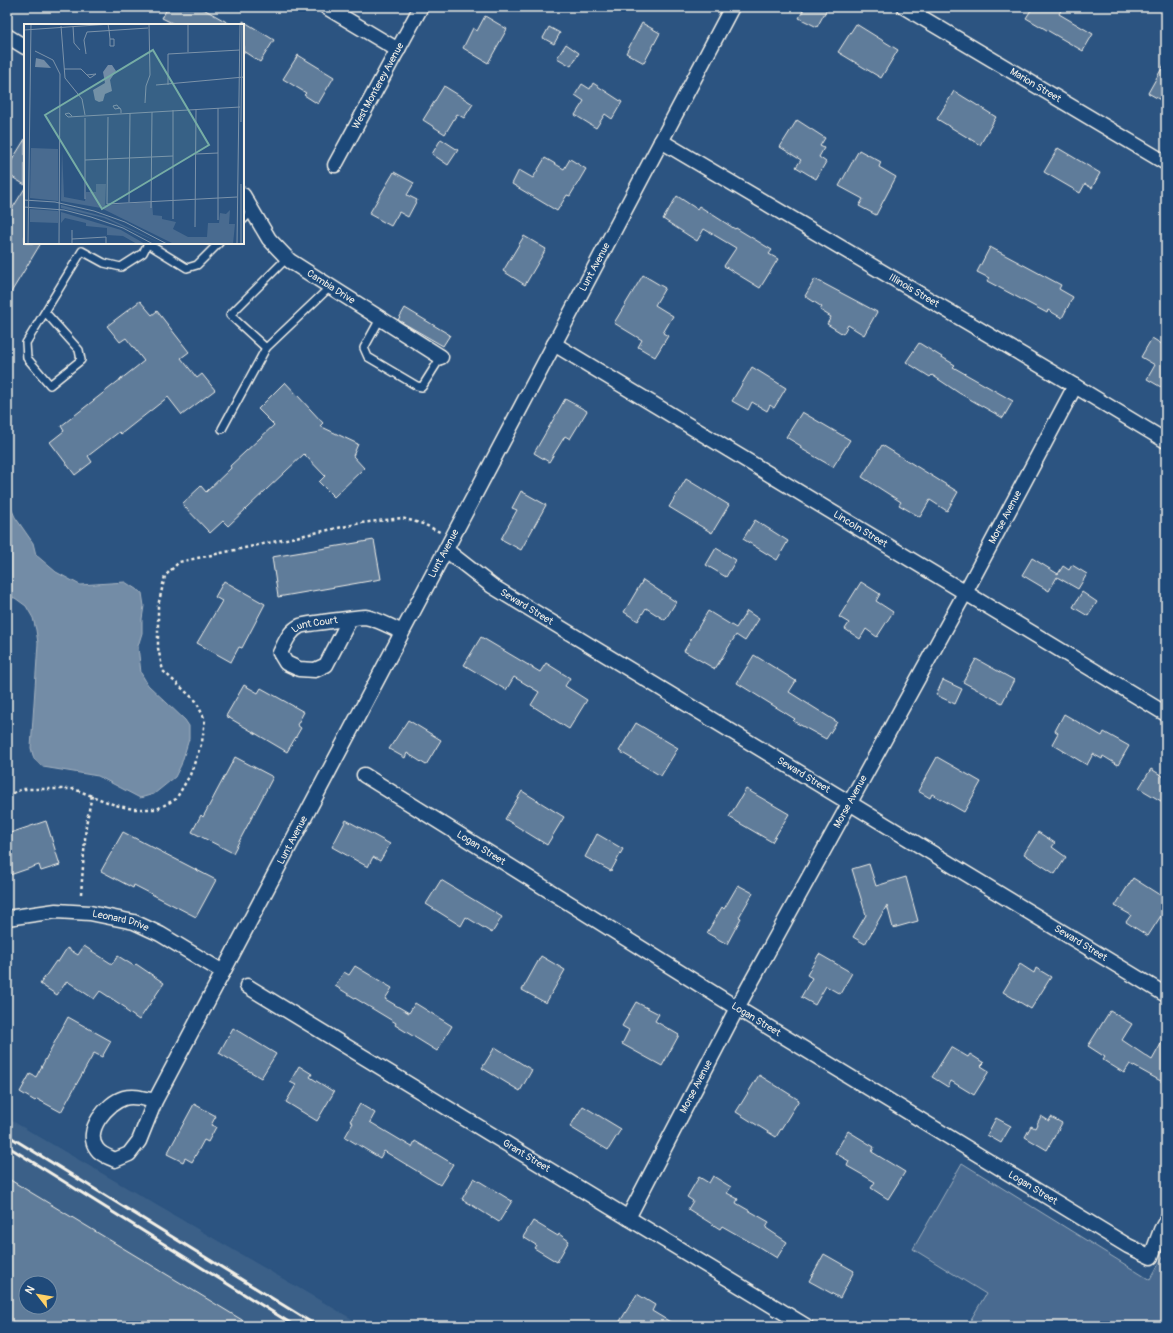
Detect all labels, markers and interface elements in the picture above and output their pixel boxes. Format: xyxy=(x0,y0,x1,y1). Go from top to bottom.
inset map xyxy=(24,24,244,244)
street label: West Monterey Avenue xyxy=(350,41,406,131)
street label: Marion Street xyxy=(1008,65,1064,106)
street label: Lunt Avenue xyxy=(577,241,613,293)
street label: Cambia Drive xyxy=(305,267,357,307)
street label: Illinois Street xyxy=(887,271,942,311)
street label: Morse Avenue xyxy=(986,488,1024,546)
street label: Lincoln Street xyxy=(831,508,890,551)
street label: Lunt Avenue xyxy=(426,527,461,580)
street label: Seward Street xyxy=(498,586,556,628)
street label: Lunt Court xyxy=(289,614,339,636)
street label: Seward Street xyxy=(775,755,833,796)
street label: Morse Avenue xyxy=(831,773,870,830)
street label: Lunt Avenue xyxy=(275,814,310,866)
street label: Logan Street xyxy=(454,828,509,868)
street label: Leonard Drive xyxy=(91,908,151,934)
street label: Seward Street xyxy=(1052,923,1110,964)
street label: Logan Street xyxy=(729,1000,784,1040)
street label: Morse Avenue xyxy=(677,1058,715,1115)
street label: Grant Street xyxy=(500,1137,553,1175)
street label: Logan Street xyxy=(1006,1168,1060,1208)
north arrow xyxy=(18,1275,58,1315)
text: N xyxy=(22,1283,38,1297)

